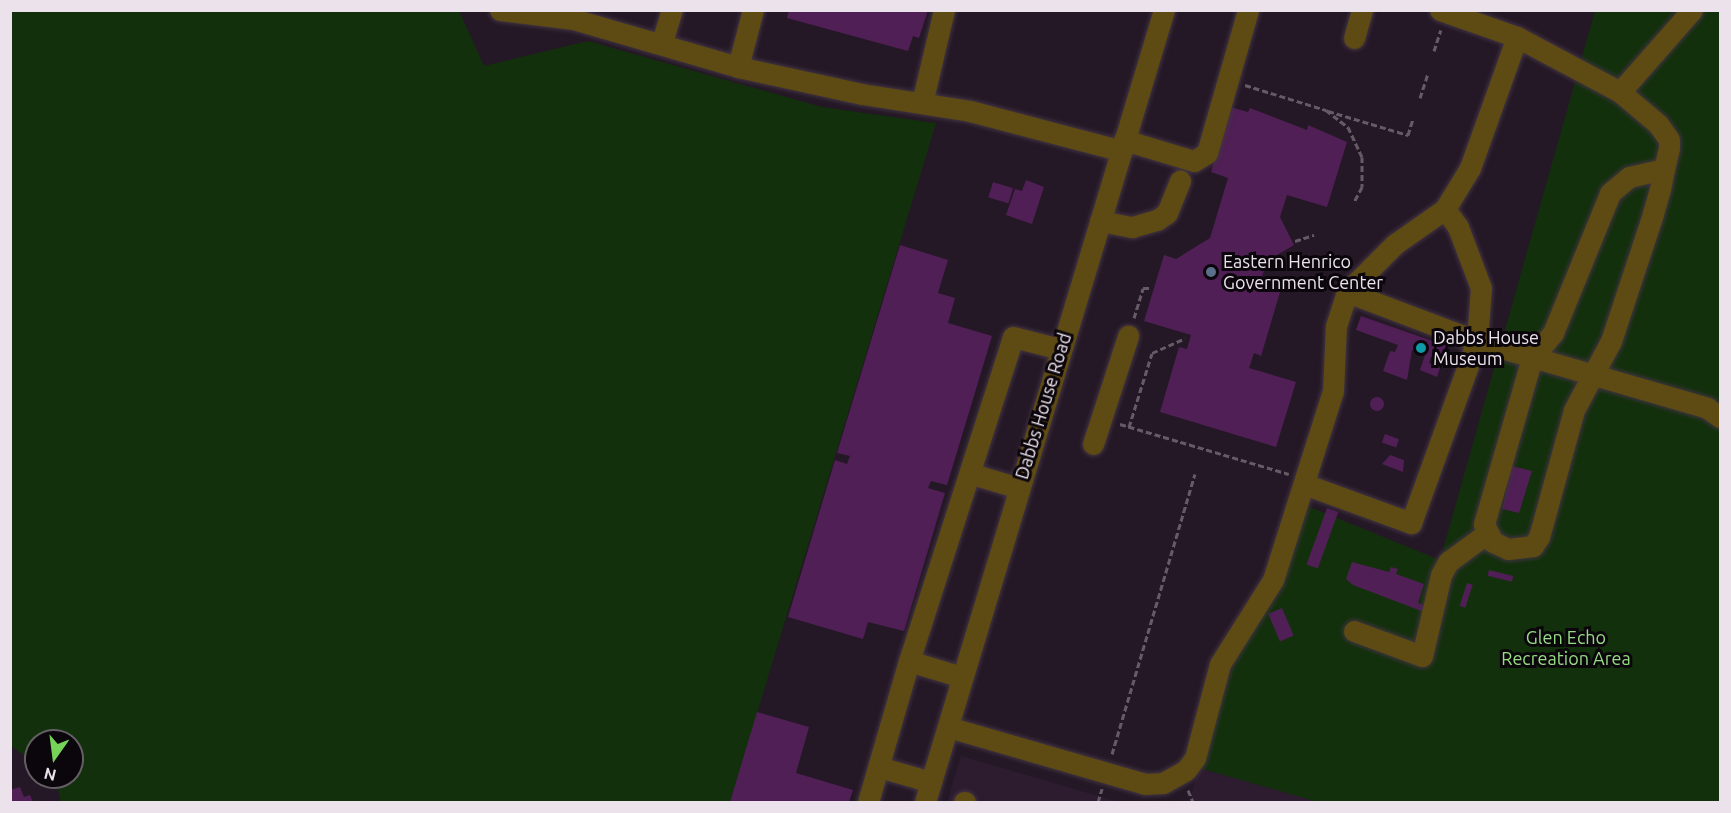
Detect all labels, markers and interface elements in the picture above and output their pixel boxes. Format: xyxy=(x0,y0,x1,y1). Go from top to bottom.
place label: Eastern Henrico Government Center xyxy=(1223,251,1383,294)
marker: Eastern Henrico Government Center xyxy=(1204,265,1218,279)
place label: Dabbs House Museum xyxy=(1433,327,1539,370)
street label: Dabbs House Road xyxy=(1011,330,1075,482)
marker: Dabbs House Museum xyxy=(1414,341,1428,355)
park label: Glen Echo Recreation Area xyxy=(1501,627,1631,670)
north arrow xyxy=(24,729,84,789)
text: N xyxy=(42,764,58,785)

